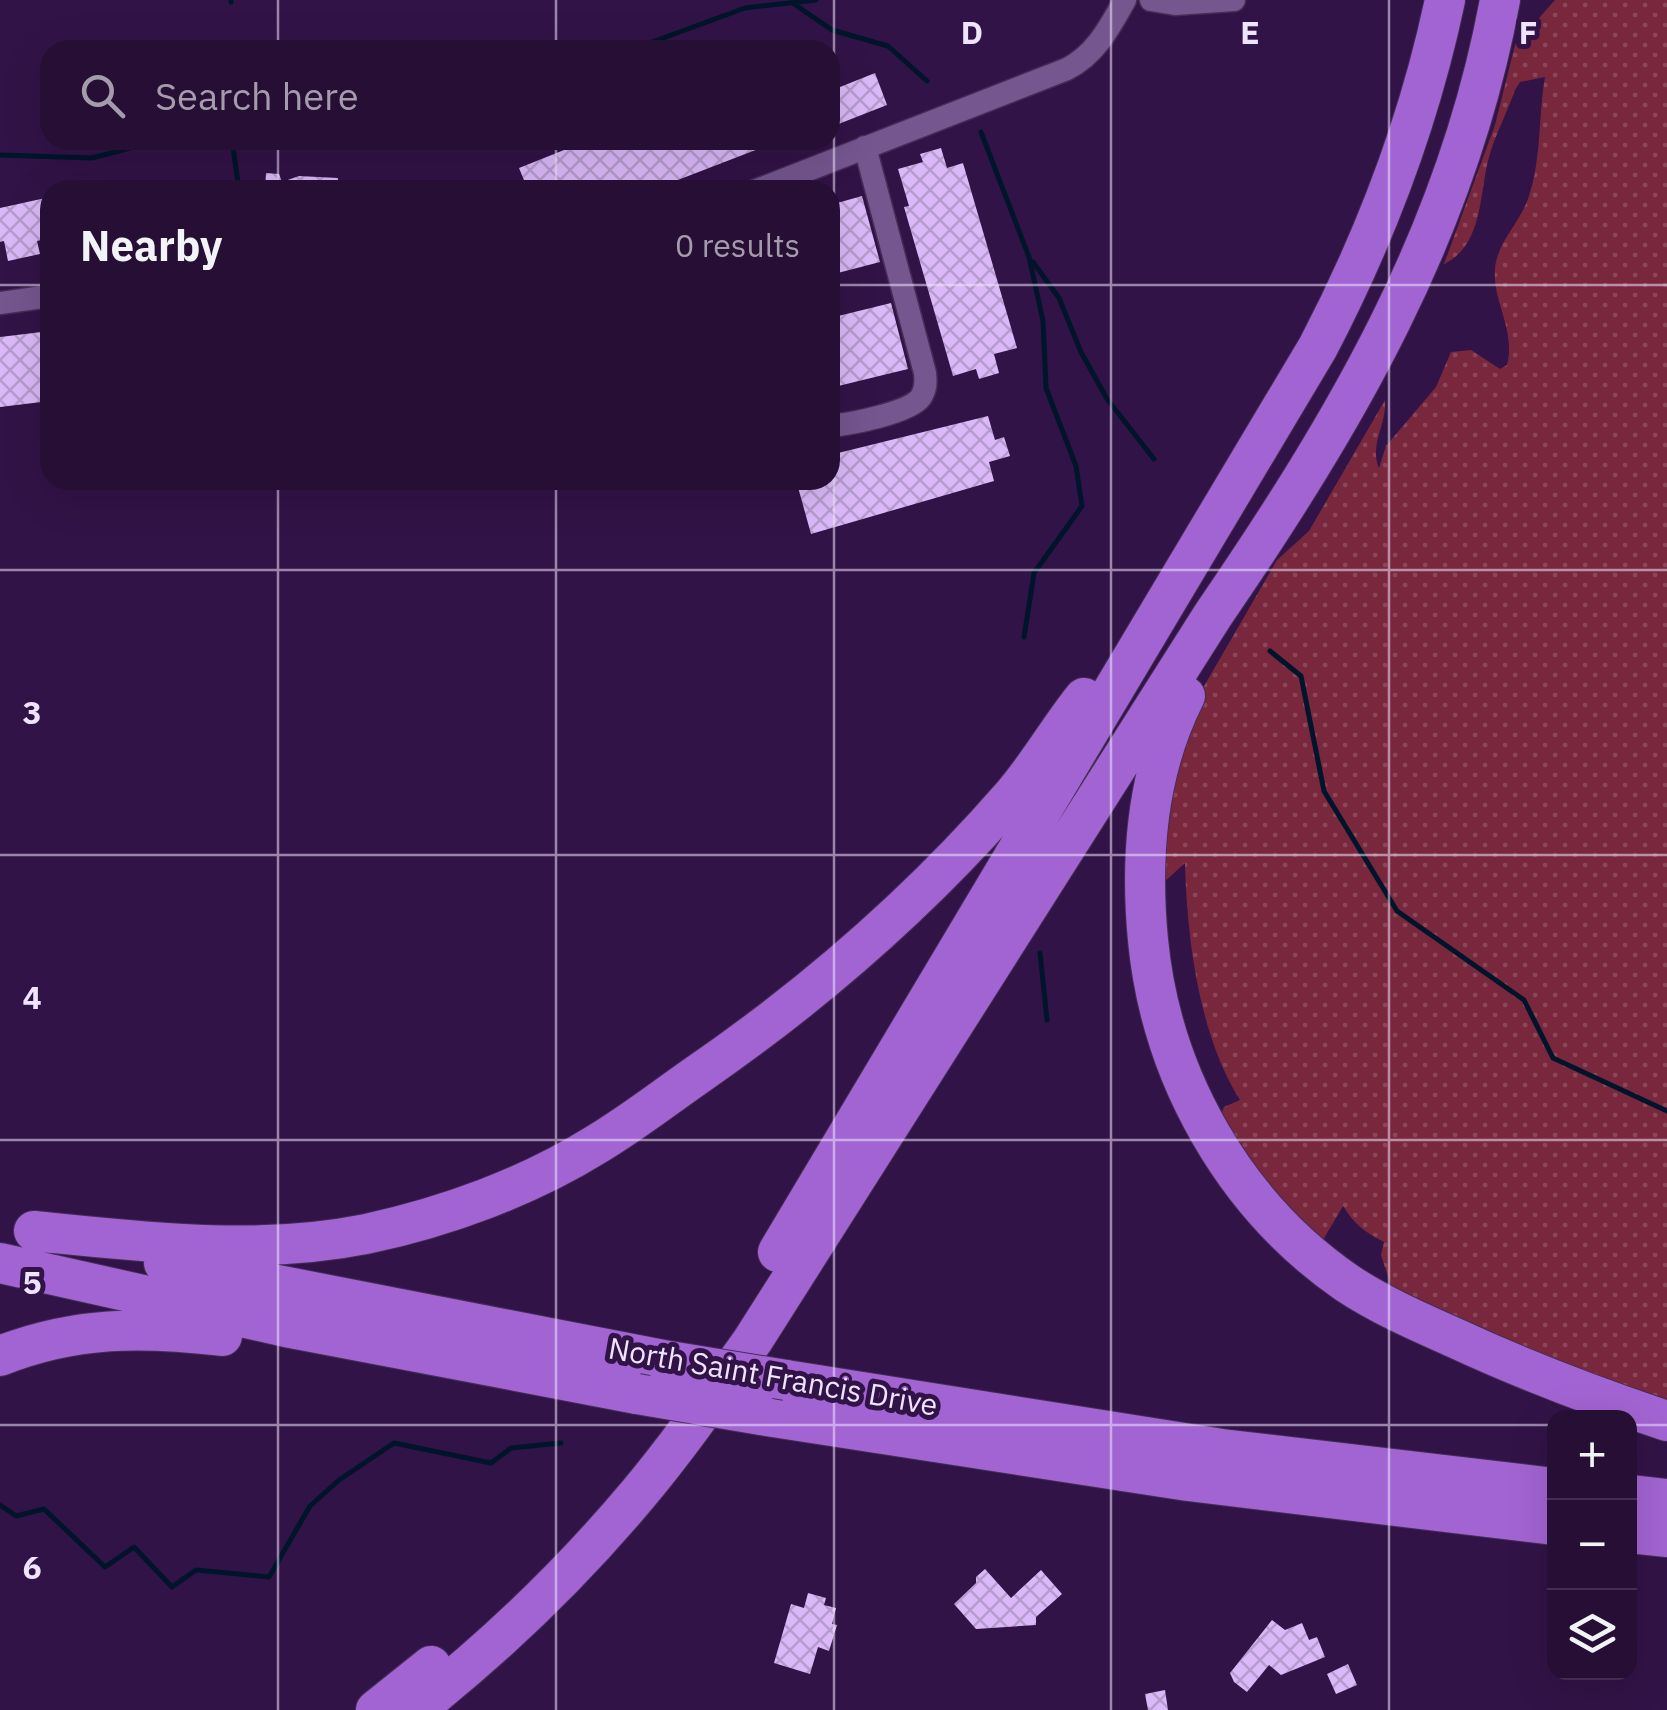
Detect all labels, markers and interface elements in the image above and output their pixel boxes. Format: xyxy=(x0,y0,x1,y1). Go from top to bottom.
text: D xyxy=(961,11,983,53)
text: E xyxy=(1240,11,1260,53)
text: F xyxy=(1519,11,1537,53)
search box xyxy=(40,40,840,150)
icon: search xyxy=(75,68,130,123)
text: Search here xyxy=(155,71,359,120)
text: Nearby xyxy=(80,218,222,273)
text: 0 results xyxy=(675,224,800,266)
text: 3 xyxy=(22,691,42,733)
text: 4 xyxy=(22,976,42,1018)
text: 5 xyxy=(22,1261,42,1303)
street label: North Saint Francis Drive xyxy=(606,1327,941,1424)
map controls xyxy=(1547,1410,1637,1680)
button: + xyxy=(1547,1410,1637,1500)
button: − xyxy=(1547,1500,1637,1590)
text: 6 xyxy=(22,1546,42,1588)
button: layers xyxy=(1547,1590,1637,1680)

